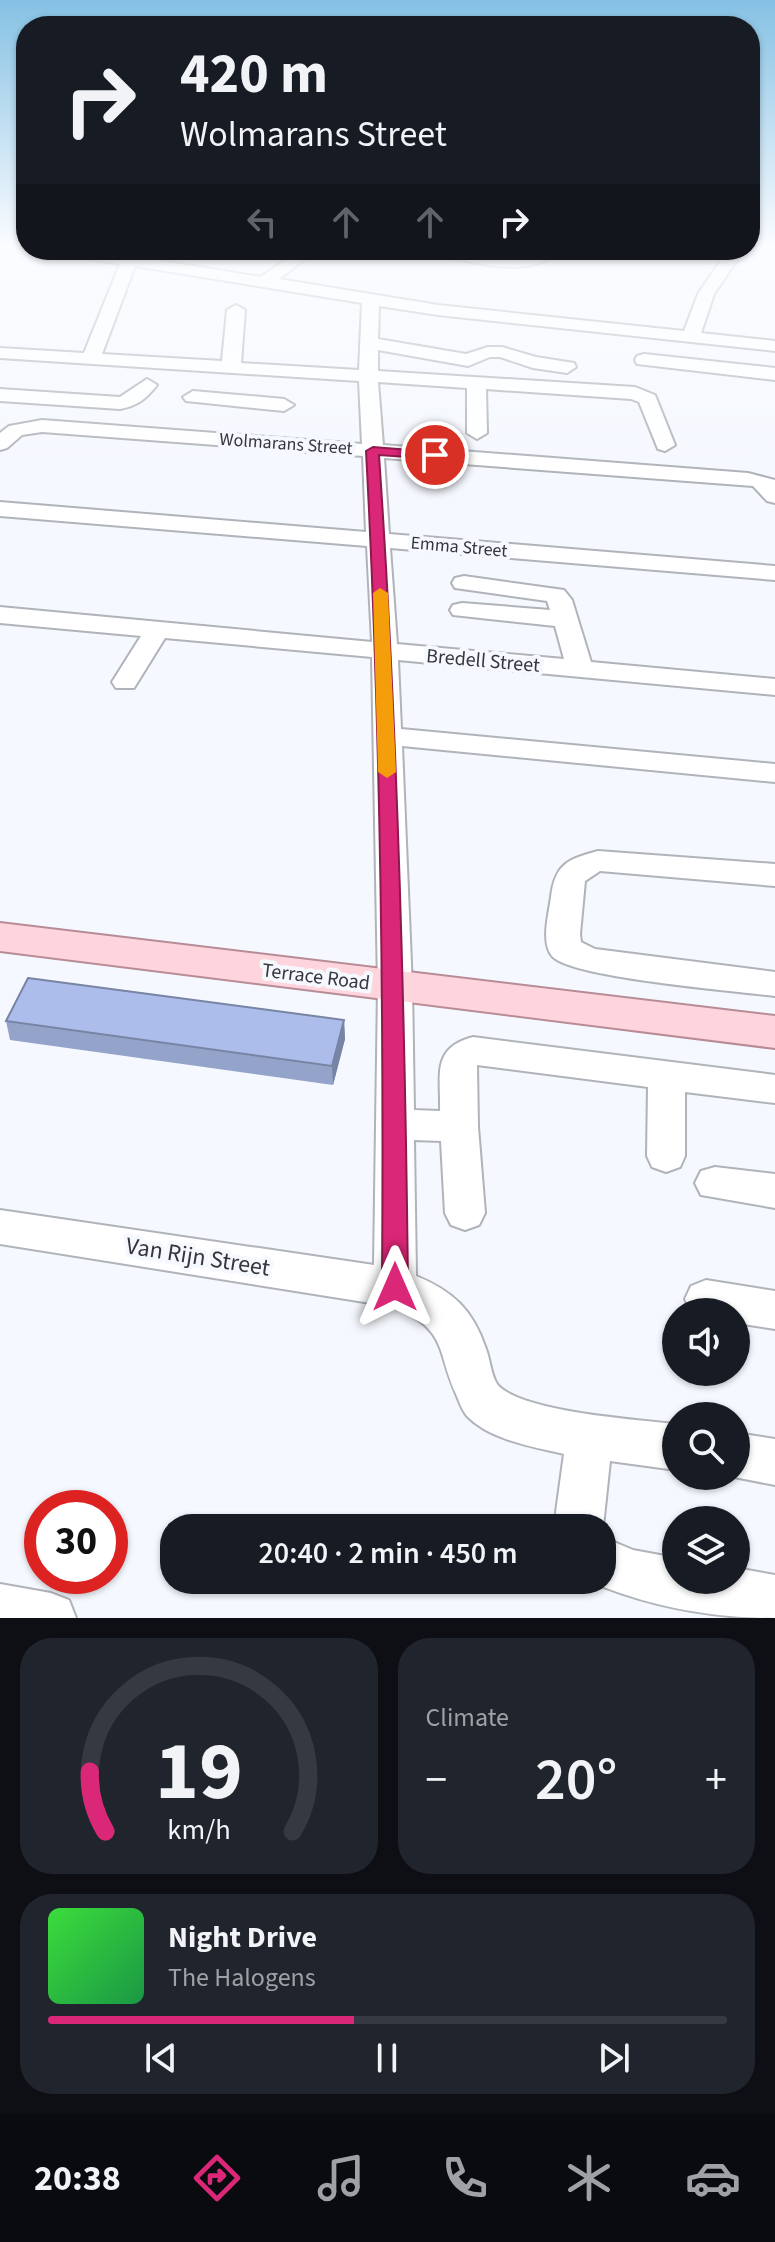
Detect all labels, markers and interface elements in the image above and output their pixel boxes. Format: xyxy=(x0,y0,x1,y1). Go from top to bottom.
text: 420 m xyxy=(180,35,328,114)
icon: right xyxy=(48,48,152,152)
text: Wolmarans Street xyxy=(180,109,447,160)
icon: left xyxy=(240,200,284,244)
icon: ahead xyxy=(324,200,368,244)
icon: ahead xyxy=(408,200,452,244)
icon: right xyxy=(492,200,536,244)
pin xyxy=(401,421,469,489)
street label: Wolmarans Street xyxy=(219,427,353,461)
icon: arrive xyxy=(413,433,457,477)
street label: Emma Street xyxy=(410,530,508,564)
street label: Bredell Street xyxy=(425,642,541,680)
street label: Terrace Road xyxy=(261,957,371,997)
street label: Van Rijn Street xyxy=(123,1228,273,1286)
position arrow xyxy=(353,1245,437,1329)
map controls xyxy=(662,1298,750,1594)
button: sound xyxy=(662,1298,750,1386)
button: search xyxy=(662,1402,750,1490)
speed limit sign: 30 xyxy=(24,1490,128,1594)
button: layers xyxy=(662,1506,750,1594)
text: 20:40 · 2 min · 450 m xyxy=(258,1532,518,1575)
text: Climate xyxy=(426,1699,509,1736)
text: 19 xyxy=(155,1713,243,1831)
text: 20° xyxy=(535,1738,617,1823)
text: − xyxy=(426,1749,447,1812)
text: + xyxy=(705,1749,727,1812)
text: km/h xyxy=(167,1810,230,1850)
text: Night Drive xyxy=(168,1916,317,1959)
text: The Halogens xyxy=(168,1959,316,1996)
icon: previous xyxy=(139,2036,183,2080)
icon: pause xyxy=(365,2036,409,2080)
icon: next xyxy=(592,2036,636,2080)
icon: directions xyxy=(189,2150,245,2206)
icon: music xyxy=(313,2150,369,2206)
icon: phone xyxy=(437,2150,493,2206)
icon: climate xyxy=(561,2150,617,2206)
icon: car xyxy=(685,2150,741,2206)
text: 20:38 xyxy=(34,2153,121,2204)

